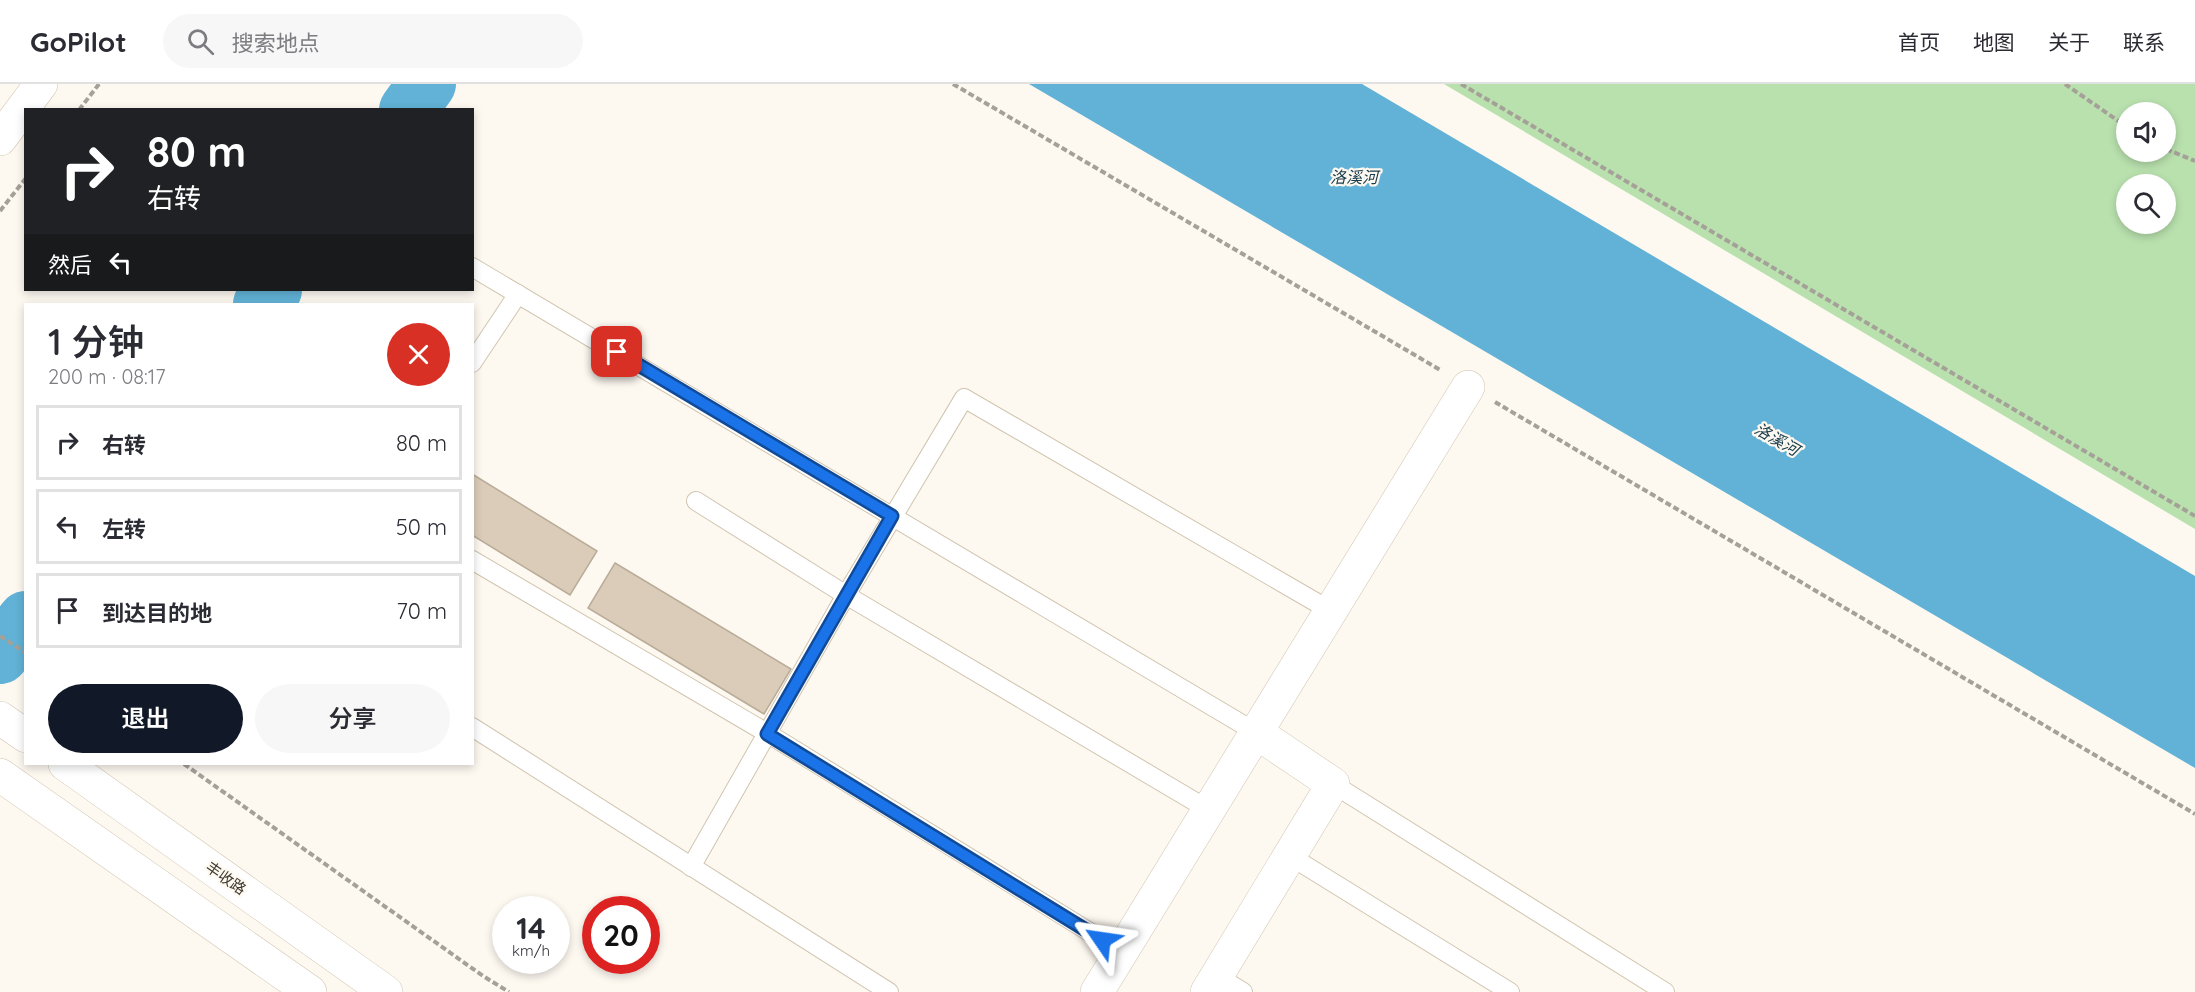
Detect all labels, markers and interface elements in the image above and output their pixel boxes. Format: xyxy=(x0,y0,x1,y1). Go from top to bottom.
search box xyxy=(163,14,583,68)
text: GoPilot xyxy=(30,24,127,59)
icon: search xyxy=(184,25,217,58)
text: 搜索地点 xyxy=(232,29,320,57)
text: 首页 xyxy=(1898,29,1940,55)
text: 地图 xyxy=(1973,29,2015,55)
text: 关于 xyxy=(2048,29,2090,55)
text: 联系 xyxy=(2123,29,2165,55)
map controls xyxy=(2116,102,2176,234)
button: sound xyxy=(2116,102,2176,162)
text: 80 m xyxy=(147,125,246,178)
icon: right xyxy=(48,132,126,210)
water label: 洛溪河 xyxy=(1330,167,1381,187)
button: search xyxy=(2116,174,2176,234)
text: 右转 xyxy=(147,181,201,215)
icon: left xyxy=(104,246,137,279)
text: 然后 xyxy=(48,251,92,279)
text: 1 分钟 xyxy=(48,319,144,364)
button: close xyxy=(387,323,450,386)
pin xyxy=(591,326,642,377)
icon: arrive xyxy=(600,335,633,368)
text: 200 m · 08:17 xyxy=(48,364,166,389)
water label: 洛溪河 xyxy=(1751,418,1805,461)
icon: right xyxy=(51,426,84,459)
text: 80 m xyxy=(396,429,447,457)
text: 右转 xyxy=(102,431,146,459)
icon: left xyxy=(51,510,84,543)
text: 50 m xyxy=(396,513,447,541)
text: 左转 xyxy=(102,515,146,543)
icon: arrive xyxy=(51,594,84,627)
text: 70 m xyxy=(397,597,447,625)
text: 到达目的地 xyxy=(102,599,212,627)
button: 退出 xyxy=(48,684,243,753)
button: 分享 xyxy=(255,684,450,753)
street label: 丰收路 xyxy=(202,857,250,899)
speed limit sign: 20 xyxy=(582,896,660,974)
position arrow xyxy=(1070,908,1134,972)
text: 14 xyxy=(516,909,546,947)
text: km/h xyxy=(512,941,550,960)

